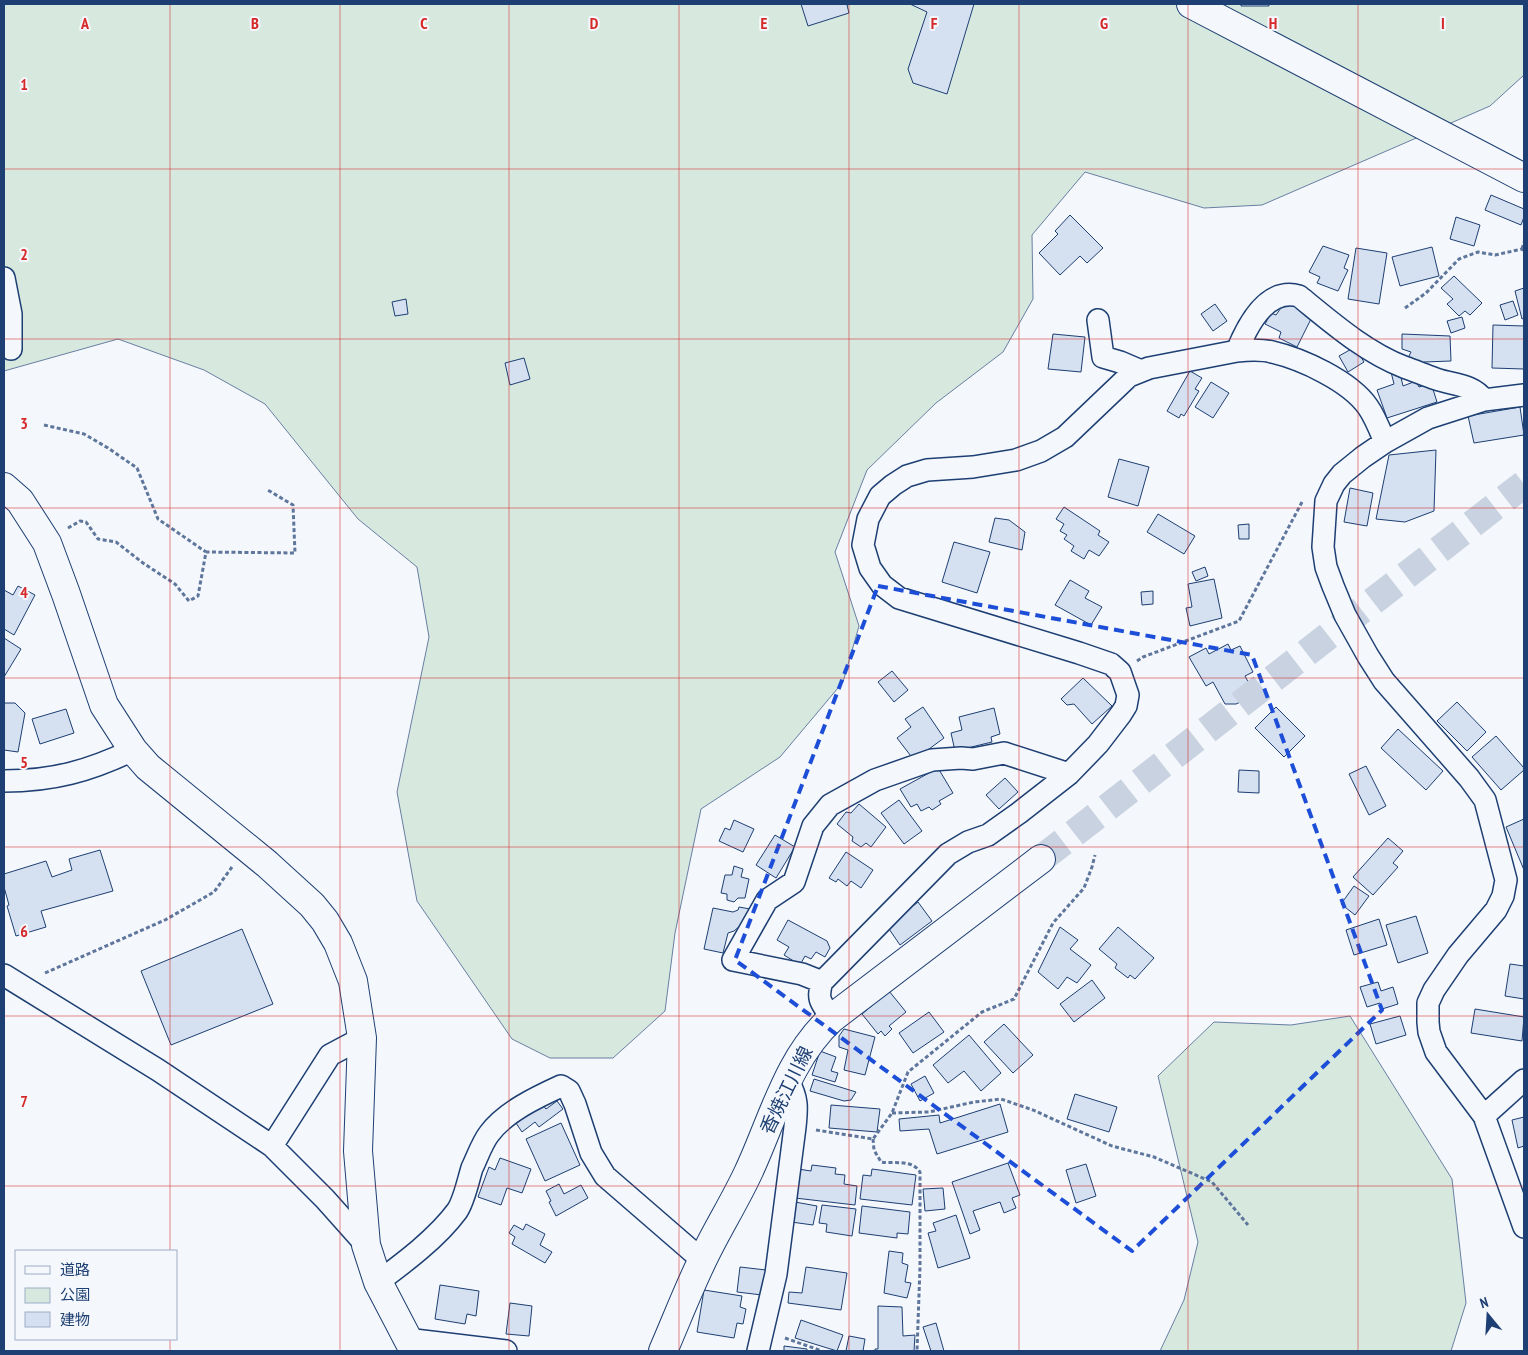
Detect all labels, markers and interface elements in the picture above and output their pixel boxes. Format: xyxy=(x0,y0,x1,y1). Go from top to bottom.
text: A xyxy=(80,13,90,33)
text: B xyxy=(251,13,259,33)
text: C xyxy=(420,13,428,33)
text: D xyxy=(590,13,599,33)
text: E xyxy=(761,13,768,33)
text: F xyxy=(931,13,938,33)
text: G xyxy=(1100,13,1108,33)
text: H xyxy=(1269,13,1277,33)
text: I xyxy=(1441,13,1445,33)
text: 1 xyxy=(20,74,28,94)
text: 2 xyxy=(20,244,28,264)
text: 3 xyxy=(20,413,28,433)
text: 4 xyxy=(20,582,28,602)
text: 5 xyxy=(20,752,28,772)
text: 6 xyxy=(20,921,28,941)
street label: 香焼江川線 xyxy=(754,1042,818,1138)
text: 7 xyxy=(20,1091,28,1111)
legend xyxy=(15,1250,178,1340)
text: 道路 xyxy=(60,1260,90,1279)
text: 公園 xyxy=(60,1285,90,1304)
north arrow xyxy=(1463,1290,1513,1340)
text: N xyxy=(1478,1293,1490,1312)
text: 建物 xyxy=(60,1310,90,1329)

